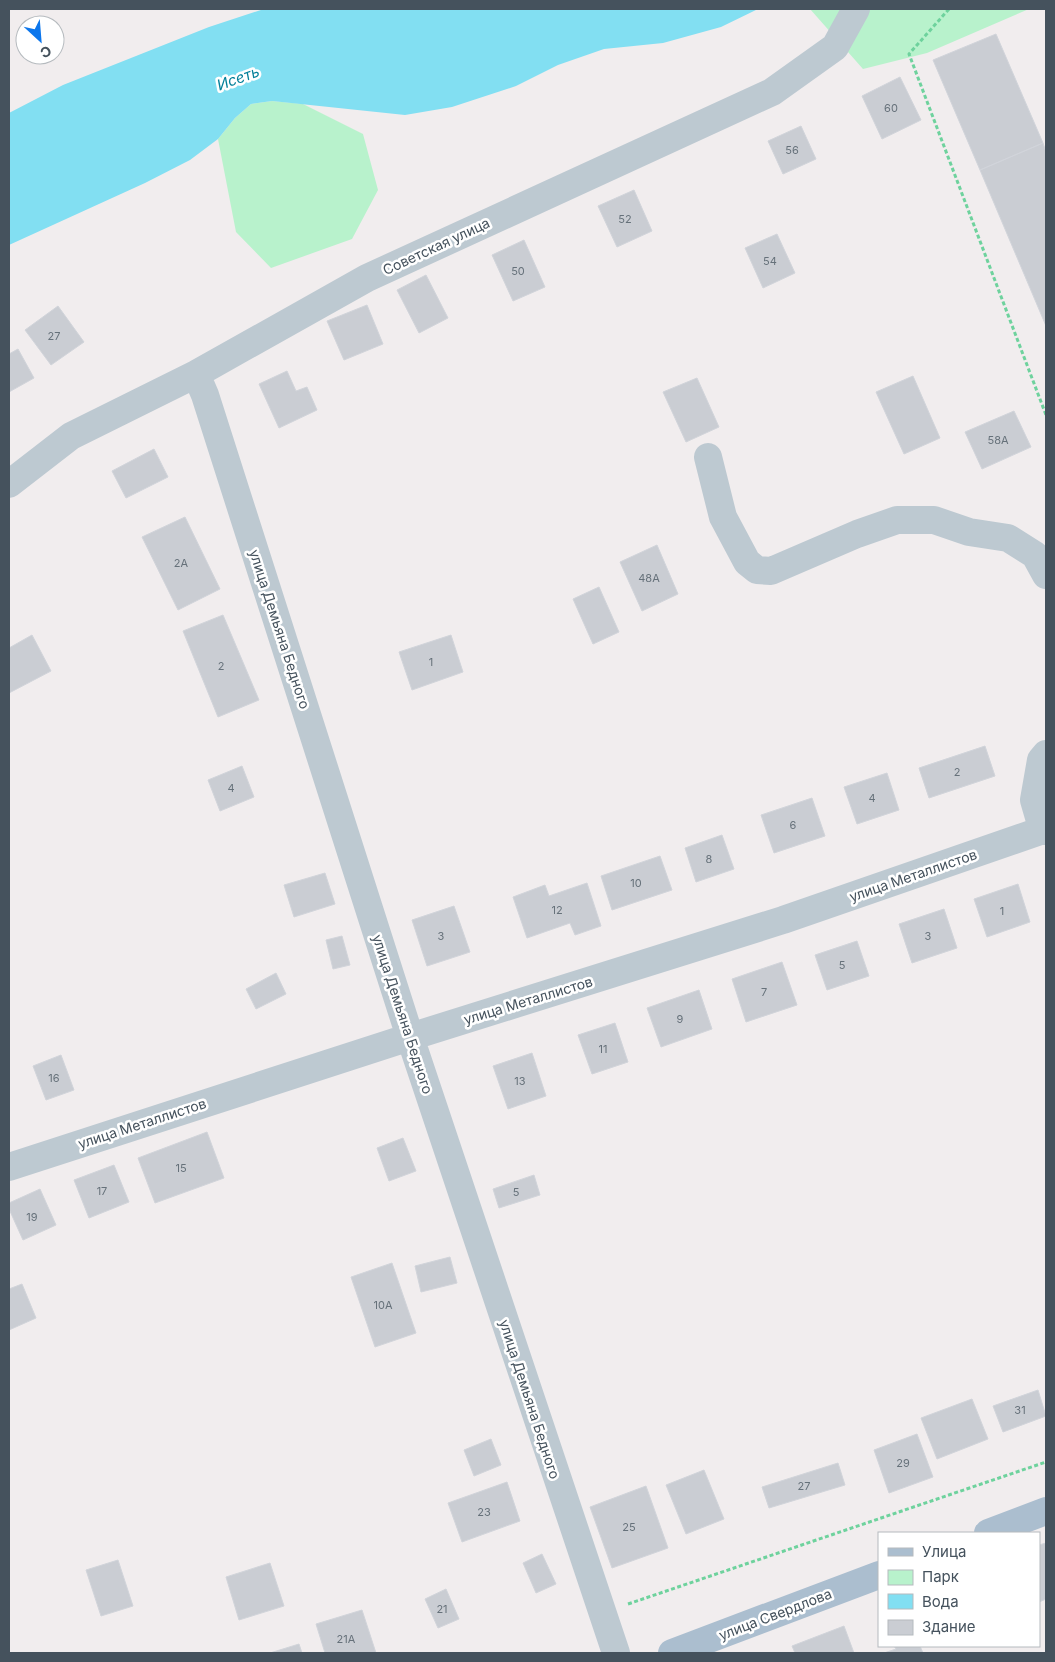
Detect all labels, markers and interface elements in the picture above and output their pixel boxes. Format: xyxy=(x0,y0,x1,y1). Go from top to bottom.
north arrow xyxy=(15,15,65,65)
text: С xyxy=(38,42,54,62)
water label: Исеть xyxy=(214,62,262,94)
house number: 60 xyxy=(884,101,898,115)
house number: 56 xyxy=(785,143,799,157)
house number: 52 xyxy=(618,212,632,226)
street label: Советская улица xyxy=(380,214,492,278)
house number: 54 xyxy=(763,254,777,268)
house number: 50 xyxy=(511,264,525,278)
house number: 27 xyxy=(48,329,60,343)
house number: 58А xyxy=(987,433,1009,447)
street label: улица Демьяна Бедного xyxy=(246,547,314,711)
house number: 2А xyxy=(174,556,189,570)
house number: 48А xyxy=(638,571,660,585)
house number: 1 xyxy=(429,655,433,669)
house number: 2 xyxy=(218,659,224,673)
house number: 2 xyxy=(954,765,960,779)
house number: 4 xyxy=(227,781,235,795)
house number: 4 xyxy=(868,791,876,805)
house number: 6 xyxy=(790,818,797,832)
street label: улица Металлистов xyxy=(847,845,979,905)
house number: 8 xyxy=(706,852,713,866)
house number: 10 xyxy=(630,876,642,890)
house number: 12 xyxy=(551,903,563,917)
house number: 1 xyxy=(1000,904,1004,918)
house number: 3 xyxy=(438,929,445,943)
house number: 3 xyxy=(925,929,932,943)
street label: улица Демьяна Бедного xyxy=(369,932,437,1096)
house number: 5 xyxy=(839,958,846,972)
street label: улица Металлистов xyxy=(461,972,595,1028)
house number: 7 xyxy=(761,985,767,999)
house number: 9 xyxy=(677,1012,684,1026)
house number: 11 xyxy=(599,1042,607,1056)
house number: 16 xyxy=(48,1071,60,1085)
house number: 13 xyxy=(514,1074,526,1088)
street label: улица Металлистов xyxy=(76,1094,208,1152)
house number: 15 xyxy=(175,1161,187,1175)
house number: 17 xyxy=(97,1184,107,1198)
house number: 5 xyxy=(513,1185,520,1199)
house number: 19 xyxy=(26,1210,38,1224)
house number: 10А xyxy=(373,1298,393,1312)
street label: улица Демьяна Бедного xyxy=(496,1317,564,1481)
house number: 31 xyxy=(1014,1403,1026,1417)
house number: 29 xyxy=(896,1456,910,1470)
house number: 27 xyxy=(798,1479,810,1493)
house number: 23 xyxy=(477,1505,491,1519)
house number: 25 xyxy=(622,1520,636,1534)
legend xyxy=(878,1532,1040,1647)
text: Улица xyxy=(922,1542,966,1561)
text: Парк xyxy=(922,1567,959,1586)
street label: улица Свердлова xyxy=(716,1585,834,1643)
text: Вода xyxy=(922,1592,959,1611)
house number: 21 xyxy=(436,1602,448,1616)
text: Здание xyxy=(922,1617,976,1636)
house number: 21А xyxy=(337,1632,356,1646)

